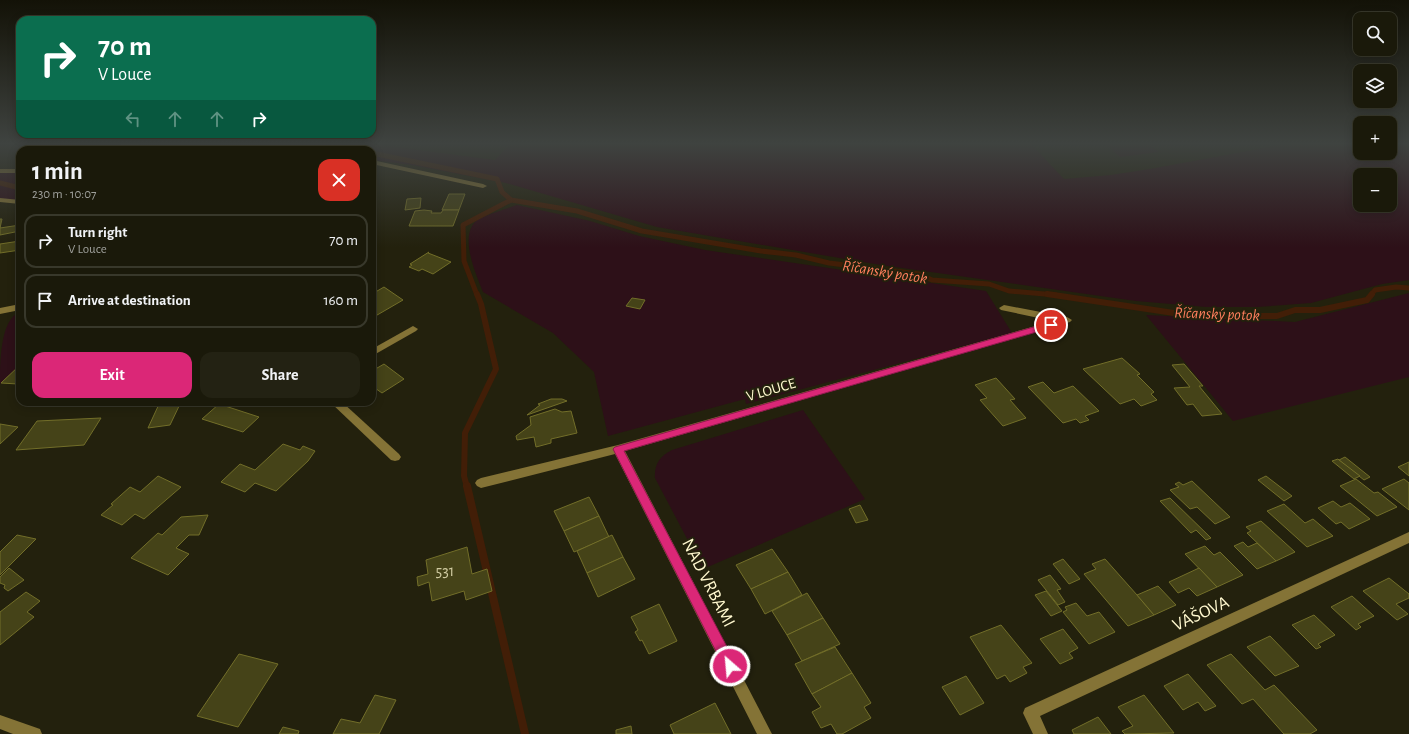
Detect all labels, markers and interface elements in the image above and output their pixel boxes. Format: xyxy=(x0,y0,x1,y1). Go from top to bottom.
map controls xyxy=(1353,12,1397,212)
button: search xyxy=(1353,12,1397,56)
icon: right xyxy=(32,32,84,84)
text: 70 m xyxy=(98,33,152,61)
button: layers xyxy=(1353,64,1397,108)
text: V Louce xyxy=(98,66,152,84)
icon: left xyxy=(122,108,144,130)
icon: ahead xyxy=(164,108,186,130)
icon: ahead xyxy=(206,108,228,130)
icon: right xyxy=(248,108,270,130)
button: + xyxy=(1353,116,1397,160)
button: close xyxy=(318,159,360,201)
text: 1 min xyxy=(32,160,83,184)
button: − xyxy=(1353,168,1397,212)
text: 230 m · 10:07 xyxy=(32,188,97,201)
text: Turn right xyxy=(68,225,127,240)
icon: right xyxy=(34,230,56,252)
text: 70 m xyxy=(329,233,358,248)
text: V Louce xyxy=(68,243,107,256)
water label: Říčanský potok xyxy=(841,255,929,288)
icon: arrive xyxy=(34,290,56,312)
text: Arrive at destination xyxy=(68,293,191,308)
text: 160 m xyxy=(323,293,358,308)
water label: Říčanský potok xyxy=(1174,303,1260,324)
pin xyxy=(1034,308,1068,342)
icon: arrive xyxy=(1040,314,1062,336)
button: Exit xyxy=(32,352,192,398)
button: Share xyxy=(200,352,360,398)
street label: V LOUCE xyxy=(745,376,797,404)
street label: NAD VRBAMI xyxy=(678,536,738,630)
house number: 531 xyxy=(436,563,454,579)
street label: VÁŠOVA xyxy=(1169,590,1233,635)
position arrow xyxy=(709,645,751,687)

